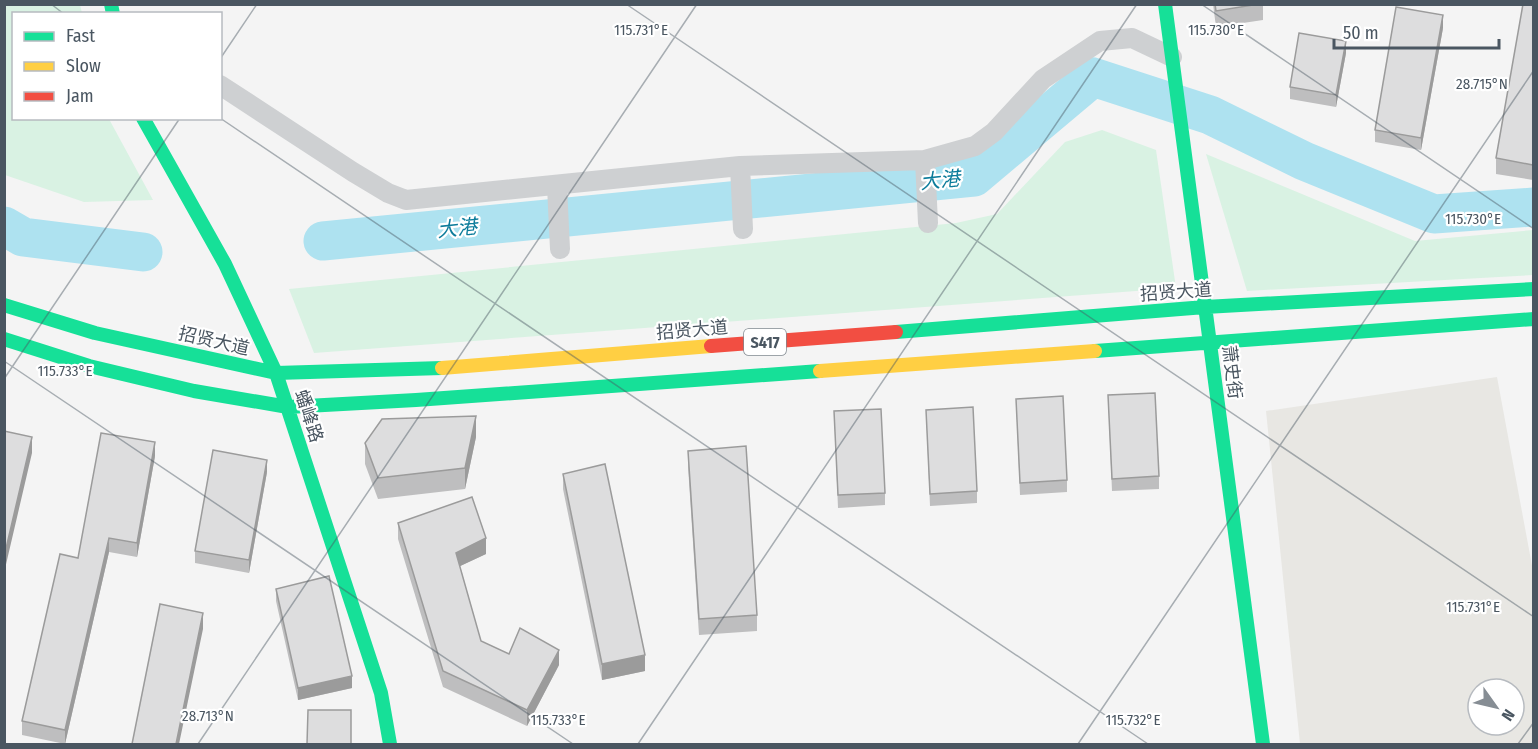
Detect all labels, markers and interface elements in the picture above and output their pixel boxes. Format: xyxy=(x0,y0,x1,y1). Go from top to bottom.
legend xyxy=(12,12,222,120)
scale bar xyxy=(1334,12,1499,50)
text: 115.731°E xyxy=(614,21,668,39)
text: 115.730°E xyxy=(1188,21,1244,39)
text: 50 m xyxy=(1343,22,1379,44)
text: Fast xyxy=(66,25,95,47)
text: Slow xyxy=(66,55,101,77)
text: 28.715°N xyxy=(1456,75,1508,93)
text: Jam xyxy=(66,85,94,107)
water label: 大港 xyxy=(919,166,964,194)
text: 115.730°E xyxy=(1445,210,1501,228)
water label: 大港 xyxy=(436,214,481,242)
street label: 招贤大道 xyxy=(1139,279,1213,305)
street label: 招贤大道 xyxy=(655,316,729,344)
street label: 招贤大道 xyxy=(176,322,252,360)
road number: S417 xyxy=(744,329,786,355)
street label: 萧史街 xyxy=(1218,344,1246,400)
text: 115.733°E xyxy=(37,362,93,380)
street label: 蟠峰路 xyxy=(290,387,328,445)
text: 115.731°E xyxy=(1446,598,1500,616)
north arrow xyxy=(1466,677,1526,737)
text: N xyxy=(1497,706,1519,724)
text: 28.713°N xyxy=(182,707,234,725)
text: 115.733°E xyxy=(530,711,586,729)
text: 115.732°E xyxy=(1106,711,1160,729)

